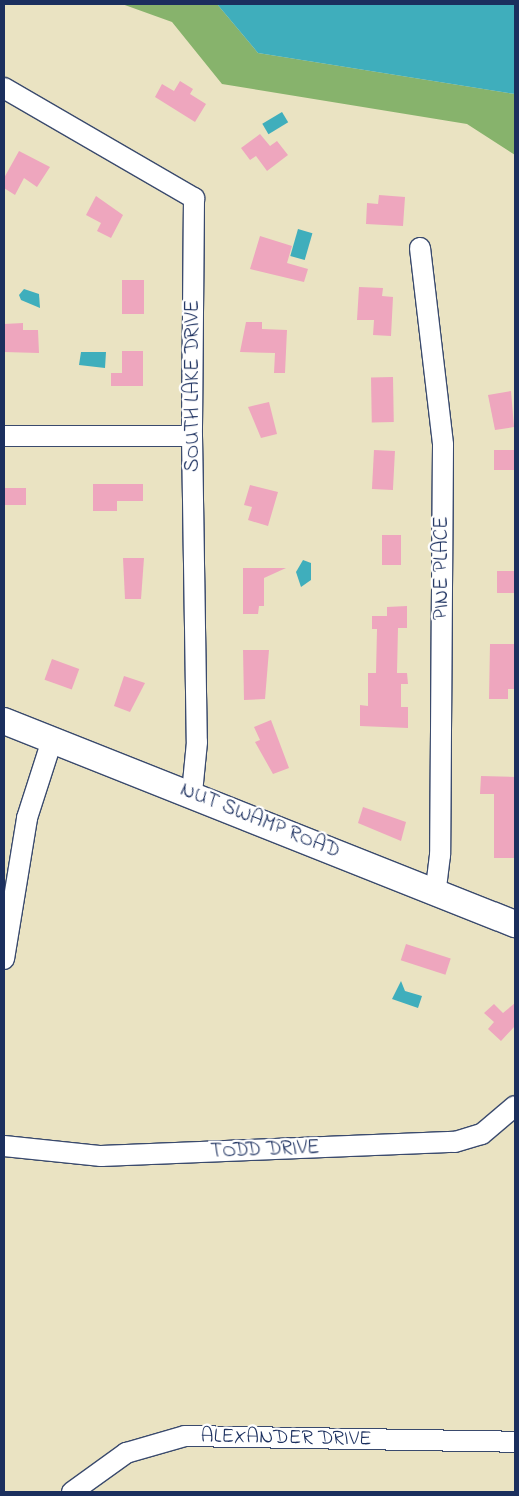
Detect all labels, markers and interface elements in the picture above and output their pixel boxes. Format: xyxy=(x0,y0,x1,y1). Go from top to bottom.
street label: SOUTH LAKE DRIVE xyxy=(180,300,206,472)
street label: PINE PLACE xyxy=(429,516,455,620)
street label: NUT SWAMP ROAD xyxy=(176,777,344,865)
street label: TODD DRIVE xyxy=(210,1135,320,1165)
street label: ALEXANDER DRIVE xyxy=(200,1424,372,1452)

